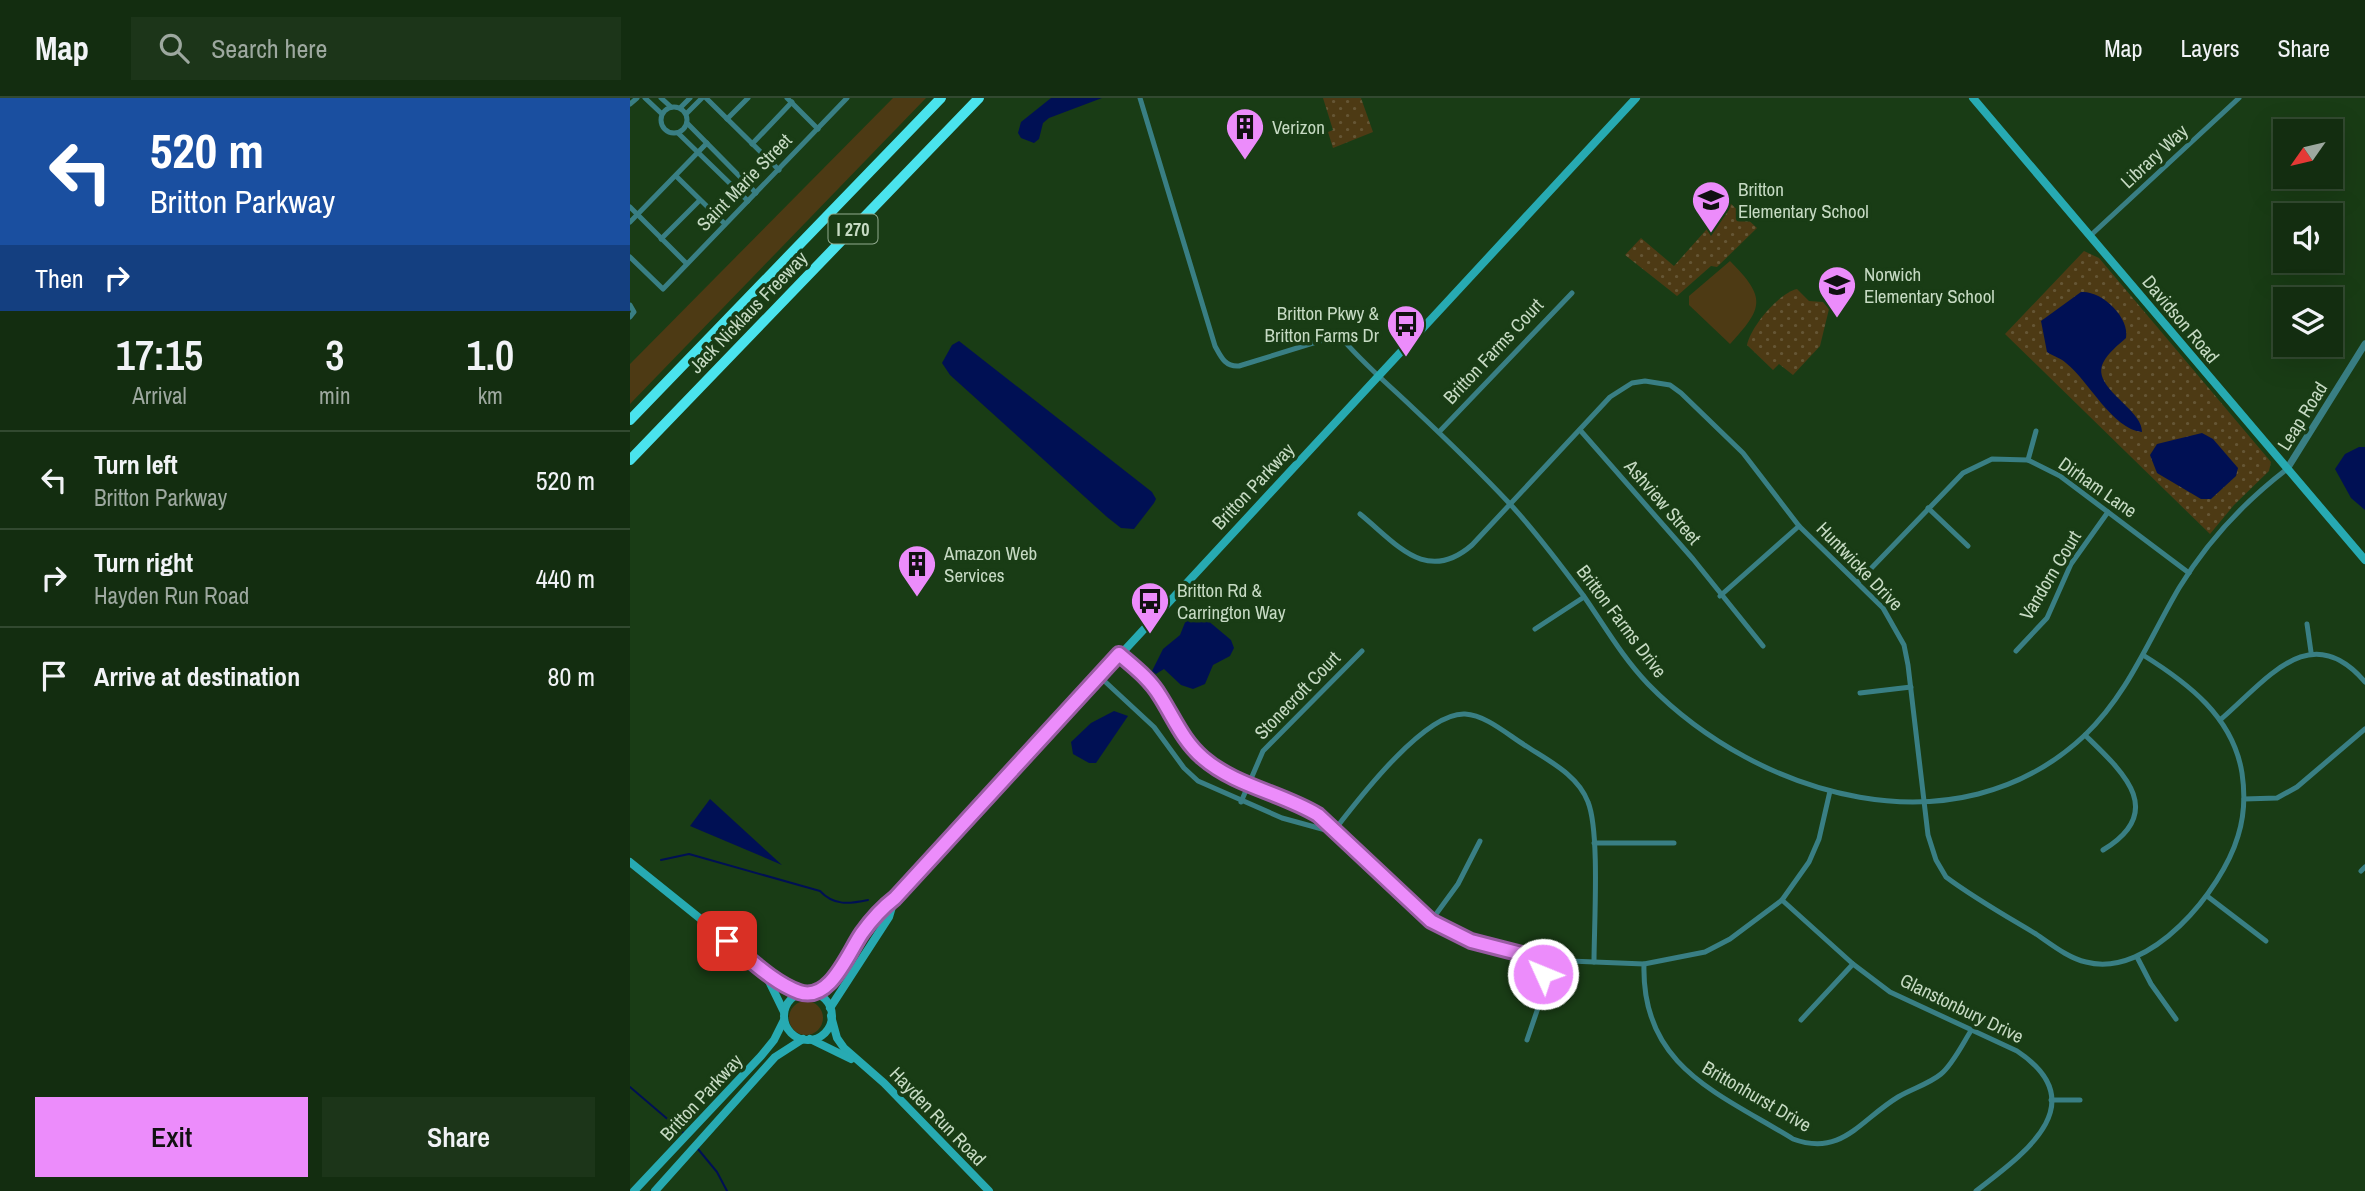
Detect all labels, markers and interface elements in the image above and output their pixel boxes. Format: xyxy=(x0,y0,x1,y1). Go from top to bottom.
search box xyxy=(131,17,621,80)
text: Map xyxy=(35,26,89,70)
icon: search xyxy=(155,29,193,67)
text: Search here xyxy=(211,31,327,66)
text: Map xyxy=(2104,32,2142,64)
text: Layers xyxy=(2180,32,2239,64)
text: Share xyxy=(2277,32,2330,64)
building icon: Verizon xyxy=(1224,106,1266,161)
place label: Verizon xyxy=(1272,114,1325,140)
text: 520 m xyxy=(150,117,264,183)
street label: Library Way xyxy=(2115,118,2194,194)
north arrow xyxy=(2273,119,2343,189)
map controls xyxy=(2273,119,2343,357)
icon: left xyxy=(35,126,126,217)
street label: Saint Marie Street xyxy=(691,127,798,237)
place label: Britton Elementary School xyxy=(1738,176,1869,224)
school or university icon: Britton Elementary School xyxy=(1690,179,1732,234)
text: Britton Parkway xyxy=(150,180,335,223)
button: sound xyxy=(2273,203,2343,273)
road number: I 270 xyxy=(828,214,878,244)
street label: Jack Nicklaus Freeway xyxy=(683,245,813,379)
icon: right xyxy=(98,259,136,297)
text: Then xyxy=(35,261,84,296)
place label: Norwich Elementary School xyxy=(1864,261,1995,309)
school or university icon: Norwich Elementary School xyxy=(1816,264,1858,319)
street label: Davidson Road xyxy=(2137,270,2225,368)
button: layers xyxy=(2273,287,2343,357)
street label: Britton Farms Court xyxy=(1437,292,1549,410)
place label: Britton Pkwy & Britton Farms Dr xyxy=(1265,300,1380,348)
bus stop icon: Britton Pkwy & Britton Farms Dr xyxy=(1385,303,1427,358)
text: 17:15 xyxy=(116,327,203,383)
text: 3 xyxy=(325,327,344,383)
text: 1.0 xyxy=(466,327,514,383)
street label: Leap Road xyxy=(2271,377,2333,455)
text: Arrival xyxy=(132,380,187,411)
text: min xyxy=(319,380,351,411)
text: km xyxy=(478,380,503,411)
street label: Britton Parkway xyxy=(1206,437,1300,535)
text: Turn left xyxy=(94,447,178,482)
street label: Dirham Lane xyxy=(2054,451,2142,523)
street label: Ashview Street xyxy=(1618,453,1708,551)
icon: left xyxy=(35,461,73,499)
text: 520 m xyxy=(536,463,595,498)
text: Britton Parkway xyxy=(94,482,227,513)
street label: Huntwicke Drive xyxy=(1811,516,1909,616)
street label: Vandorn Court xyxy=(2013,525,2087,625)
place label: Amazon Web Services xyxy=(943,540,1037,588)
building icon: Amazon Web Services xyxy=(896,543,938,598)
text: Turn right xyxy=(94,545,193,580)
icon: right xyxy=(35,559,73,597)
street label: Britton Farms Drive xyxy=(1571,559,1673,683)
text: 440 m xyxy=(536,561,595,596)
place label: Britton Rd & Carrington Way xyxy=(1177,577,1286,625)
text: Hayden Run Road xyxy=(94,580,249,611)
bus stop icon: Britton Rd & Carrington Way xyxy=(1129,580,1171,635)
street label: Stonecroft Court xyxy=(1248,645,1346,745)
icon: arrive xyxy=(35,657,73,695)
text: Arrive at destination xyxy=(94,659,300,694)
text: 80 m xyxy=(548,659,595,694)
pin xyxy=(697,911,757,971)
icon: arrive xyxy=(708,922,746,960)
position arrow xyxy=(1506,937,1580,1011)
street label: Glanstonbury Drive xyxy=(1896,967,2028,1049)
street label: Britton Parkway xyxy=(654,1048,748,1146)
street label: Brittonhurst Drive xyxy=(1698,1054,1816,1138)
street label: Hayden Run Road xyxy=(884,1061,992,1171)
button: Exit xyxy=(35,1097,308,1177)
button: Share xyxy=(322,1097,595,1177)

